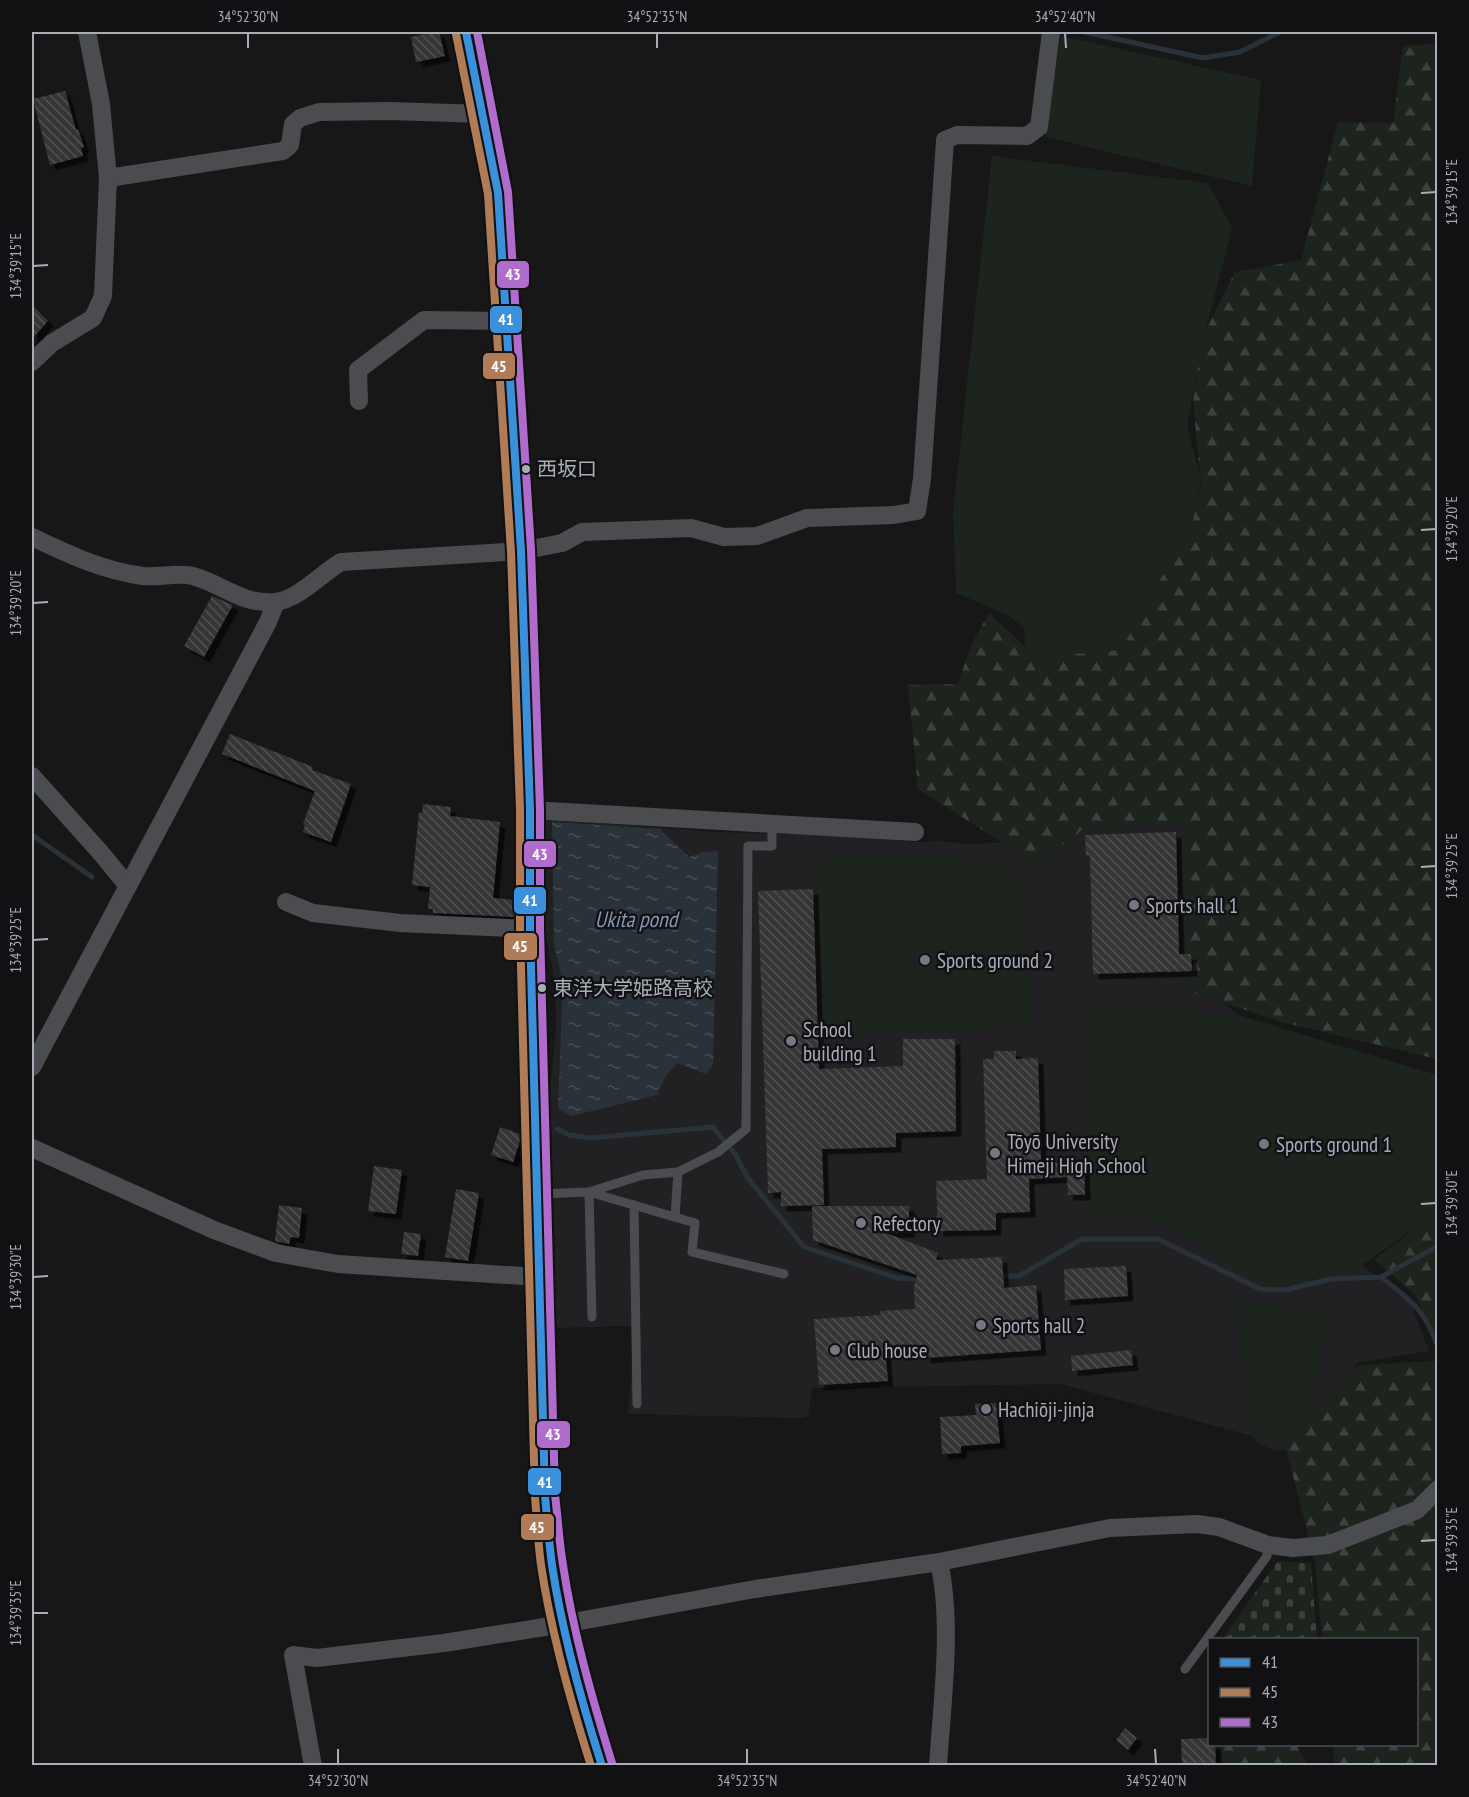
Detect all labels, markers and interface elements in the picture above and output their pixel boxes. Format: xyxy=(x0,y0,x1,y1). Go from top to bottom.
text: 34°52'30"N xyxy=(218,7,278,26)
text: 34°52'35"N xyxy=(627,7,687,26)
text: 34°52'40"N xyxy=(1035,7,1095,26)
text: 134°39'15"E xyxy=(1442,159,1461,225)
text: 134°39'15"E xyxy=(6,233,25,299)
line badge: 43 xyxy=(496,260,530,289)
text: 43 xyxy=(505,264,521,284)
line badge: 41 xyxy=(489,305,523,334)
text: 41 xyxy=(498,309,514,329)
line badge: 45 xyxy=(482,352,516,380)
text: 45 xyxy=(491,356,507,376)
place label: 西坂口 xyxy=(537,456,597,482)
marker: 西坂口 xyxy=(520,463,532,475)
text: 134°39'20"E xyxy=(1442,496,1461,562)
text: 134°39'20"E xyxy=(6,570,25,636)
text: 134°39'25"E xyxy=(1442,833,1461,899)
line badge: 43 xyxy=(523,840,557,868)
text: 43 xyxy=(532,844,548,864)
line badge: 41 xyxy=(513,886,547,915)
text: 41 xyxy=(522,890,538,910)
place label: Sports hall 1 xyxy=(1146,892,1238,919)
marker: Sports hall 1 xyxy=(1127,898,1141,912)
water label: Ukita pond xyxy=(595,905,681,933)
text: 134°39'25"E xyxy=(6,907,25,973)
line badge: 45 xyxy=(503,932,538,961)
text: 45 xyxy=(512,936,528,956)
place label: Sports ground 2 xyxy=(937,947,1053,974)
marker: Sports ground 2 xyxy=(918,953,932,967)
place label: 東洋大学姫路高校 xyxy=(553,975,713,1001)
marker: 東洋大学姫路高校 xyxy=(536,982,548,994)
place label: School building 1 xyxy=(803,1016,877,1067)
marker: School building 1 xyxy=(784,1034,798,1048)
place label: Tōyō University Himeji High School xyxy=(1007,1128,1146,1179)
place label: Sports ground 1 xyxy=(1276,1131,1392,1158)
marker: Sports ground 1 xyxy=(1257,1137,1271,1151)
marker: Tōyō University Himeji High School xyxy=(988,1146,1002,1160)
text: 134°39'30"E xyxy=(1442,1170,1461,1236)
place label: Refectory xyxy=(873,1210,941,1237)
marker: Refectory xyxy=(854,1216,868,1230)
text: 134°39'30"E xyxy=(6,1244,25,1310)
place label: Sports hall 2 xyxy=(993,1312,1085,1339)
marker: Sports hall 2 xyxy=(974,1318,988,1332)
place label: Club house xyxy=(847,1337,927,1364)
marker: Club house xyxy=(828,1343,842,1357)
place label: Hachiōji-jinja xyxy=(998,1396,1094,1423)
marker: Hachiōji-jinja xyxy=(979,1402,993,1416)
line badge: 43 xyxy=(536,1420,571,1449)
text: 43 xyxy=(545,1424,561,1444)
line badge: 41 xyxy=(527,1467,562,1496)
text: 41 xyxy=(537,1472,553,1492)
text: 134°39'35"E xyxy=(1442,1507,1461,1573)
line badge: 45 xyxy=(520,1513,555,1541)
text: 45 xyxy=(529,1517,545,1537)
text: 134°39'35"E xyxy=(6,1580,25,1646)
legend xyxy=(1208,1638,1418,1746)
text: 41 xyxy=(1262,1650,1278,1673)
text: 45 xyxy=(1262,1680,1278,1703)
text: 43 xyxy=(1262,1710,1278,1733)
text: 34°52'30"N xyxy=(308,1771,368,1790)
text: 34°52'35"N xyxy=(717,1771,777,1790)
text: 34°52'40"N xyxy=(1126,1771,1186,1790)

